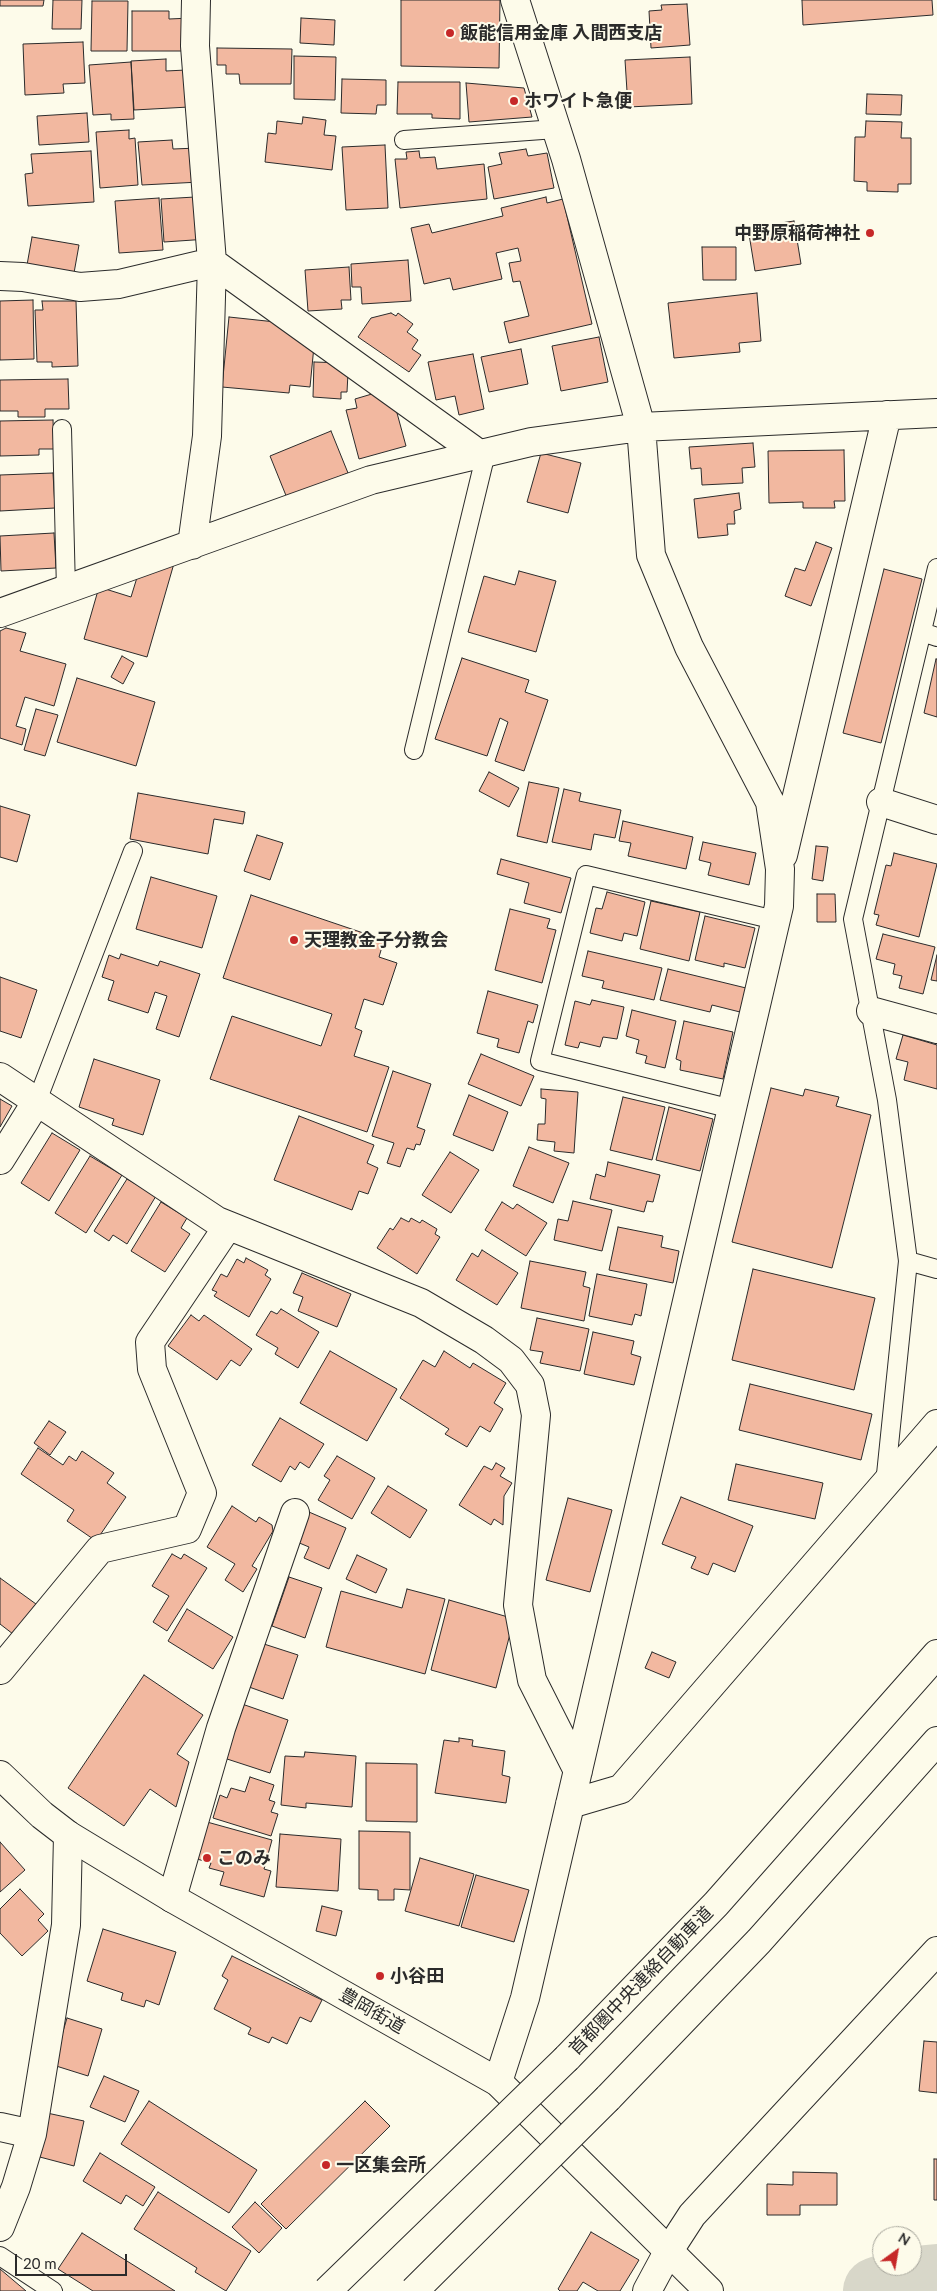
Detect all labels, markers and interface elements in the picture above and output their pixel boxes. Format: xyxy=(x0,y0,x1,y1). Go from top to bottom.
place label: 飯能信用金庫 入間西支店 xyxy=(460,22,662,44)
marker: 飯能信用金庫 入間西支店 xyxy=(444,27,456,39)
place label: ホワイト急便 xyxy=(524,90,632,112)
marker: ホワイト急便 xyxy=(508,95,520,107)
place label: 中野原稲荷神社 xyxy=(734,222,860,244)
marker: 中野原稲荷神社 xyxy=(864,227,876,239)
place label: 天理教金子分教会 xyxy=(304,929,448,951)
marker: 天理教金子分教会 xyxy=(288,934,300,946)
place label: このみ xyxy=(217,1847,271,1869)
marker: このみ xyxy=(201,1852,213,1864)
street label: 首都圏中央連絡自動車道 xyxy=(564,1902,718,2060)
place label: 小谷田 xyxy=(390,1965,444,1987)
marker: 小谷田 xyxy=(374,1970,386,1982)
street label: 豊岡街道 xyxy=(335,1984,409,2038)
place label: 一区集会所 xyxy=(336,2154,426,2176)
marker: 一区集会所 xyxy=(320,2159,332,2171)
north arrow xyxy=(872,2226,922,2276)
text: N xyxy=(896,2229,914,2249)
scale bar xyxy=(18,2244,130,2276)
text: 20 m xyxy=(23,2254,57,2272)

